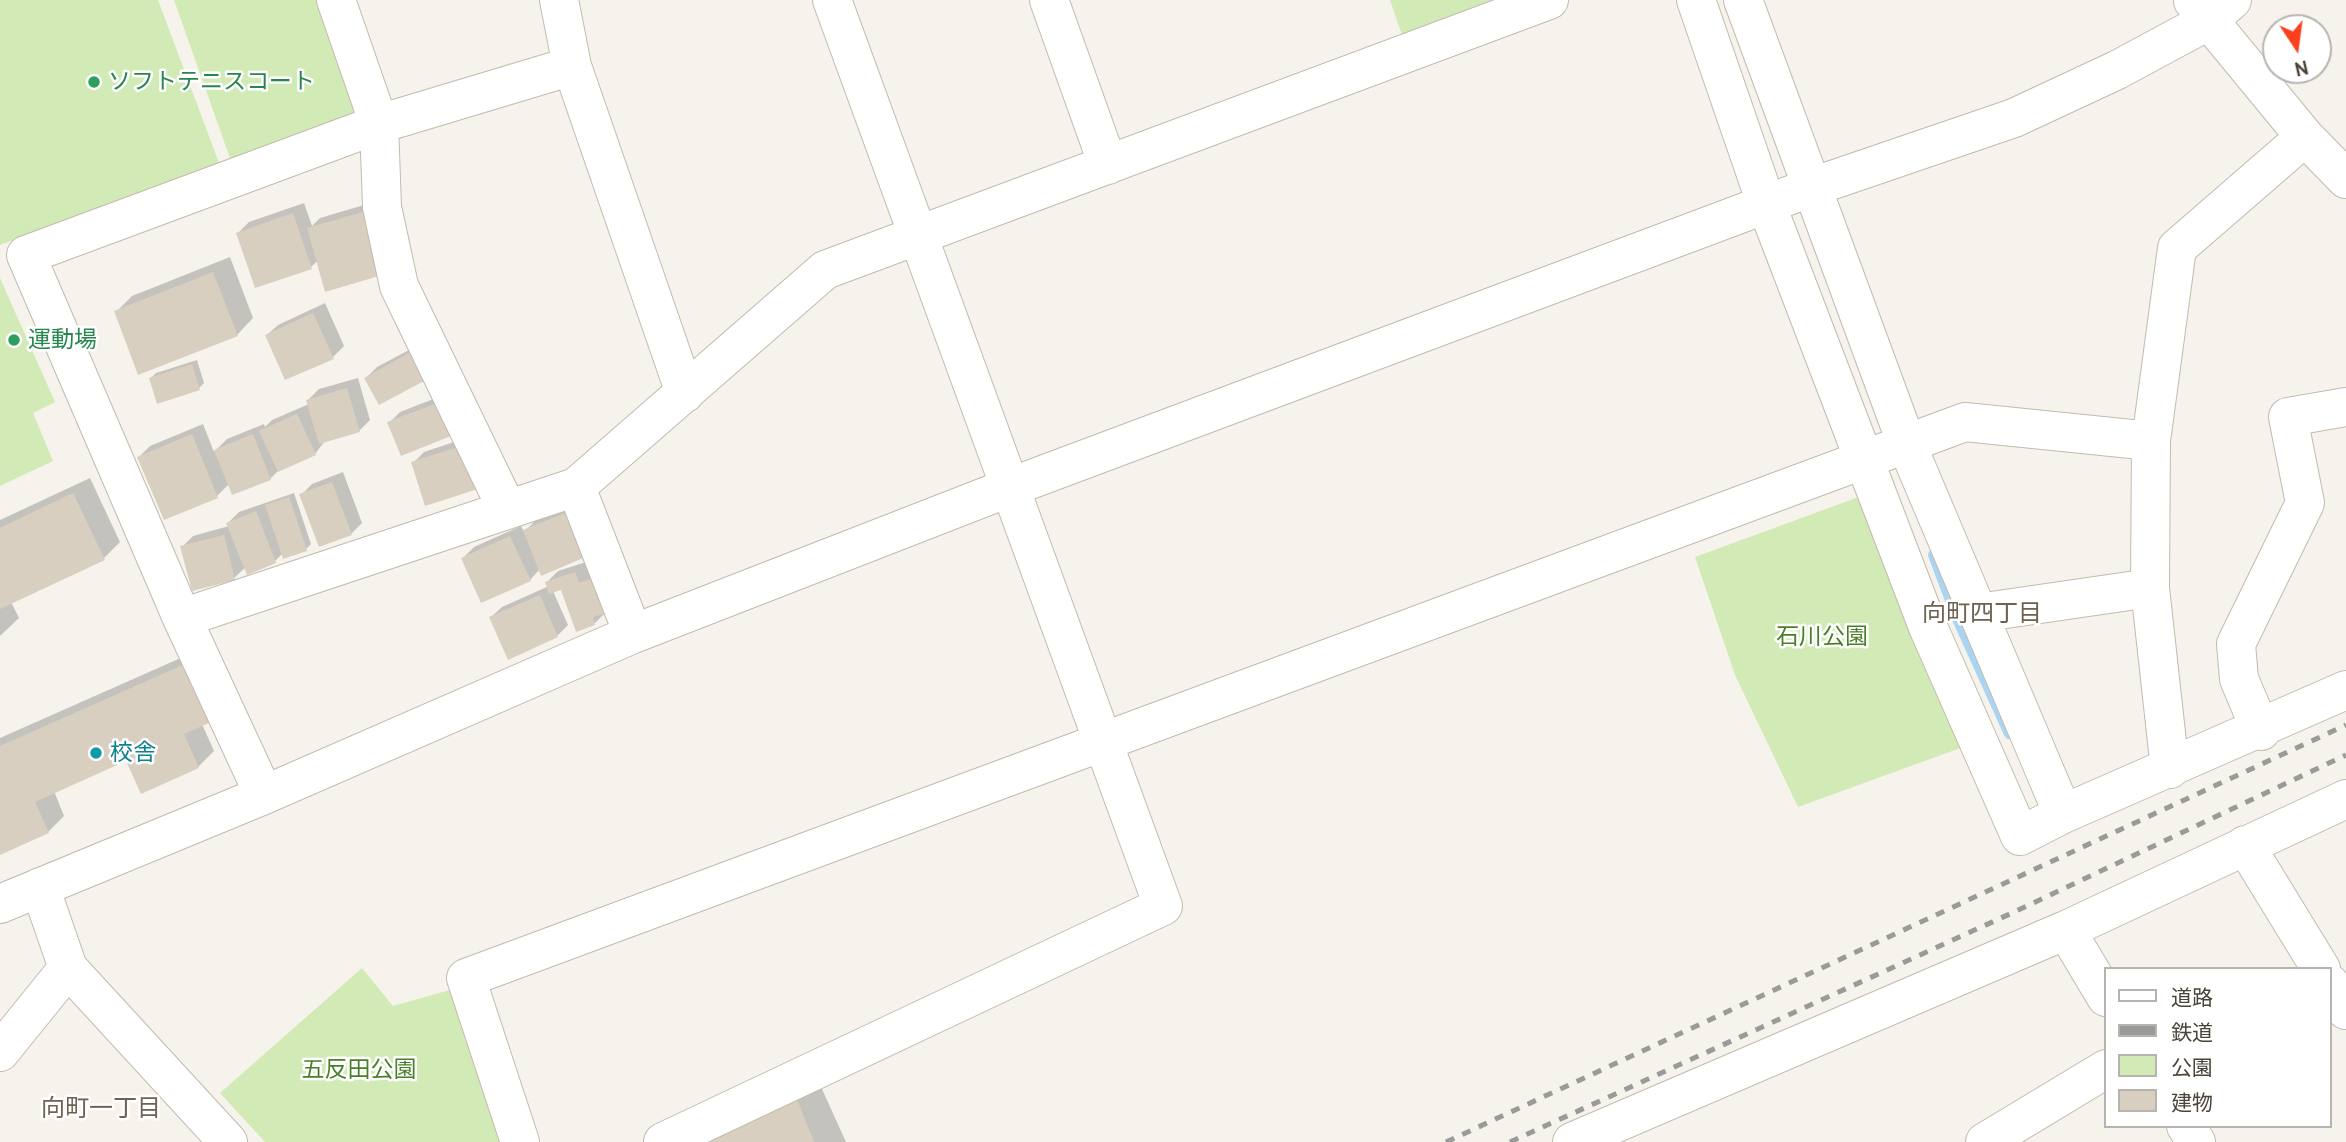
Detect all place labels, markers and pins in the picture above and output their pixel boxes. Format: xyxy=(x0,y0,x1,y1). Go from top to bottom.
place label: ソフトテニスコート xyxy=(108,68,315,96)
marker: ソフトテニスコート xyxy=(86,74,102,90)
place label: 運動場 xyxy=(28,326,97,354)
marker: 運動場 xyxy=(6,332,22,348)
place label: 校舎 xyxy=(110,739,156,767)
marker: 校舎 xyxy=(88,745,104,761)

